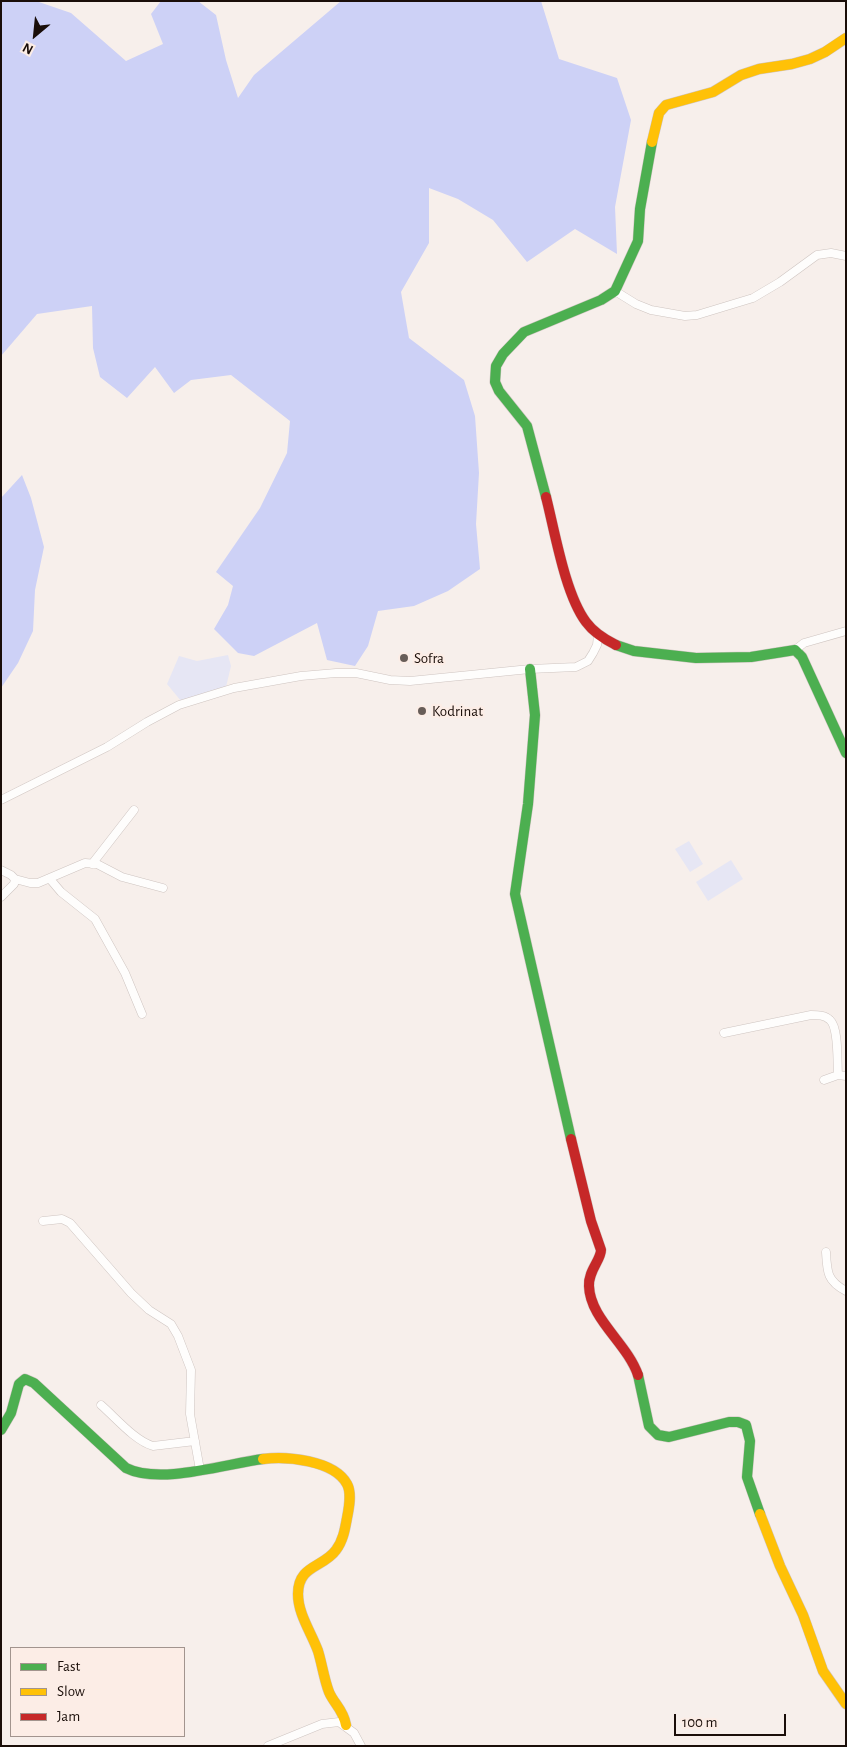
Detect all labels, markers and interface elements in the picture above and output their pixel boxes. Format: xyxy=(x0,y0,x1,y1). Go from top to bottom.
north arrow xyxy=(10,10,60,60)
text: N xyxy=(20,40,36,57)
place label: Sofra xyxy=(414,649,444,667)
marker: Sofra xyxy=(398,652,410,664)
place label: Kodrinat xyxy=(432,702,483,720)
marker: Kodrinat xyxy=(416,705,428,717)
legend xyxy=(10,1647,185,1737)
text: Fast xyxy=(57,1659,80,1674)
text: Slow xyxy=(57,1684,85,1699)
scale bar xyxy=(677,1704,790,1736)
text: Jam xyxy=(57,1709,80,1724)
text: 100 m xyxy=(682,1715,717,1730)

